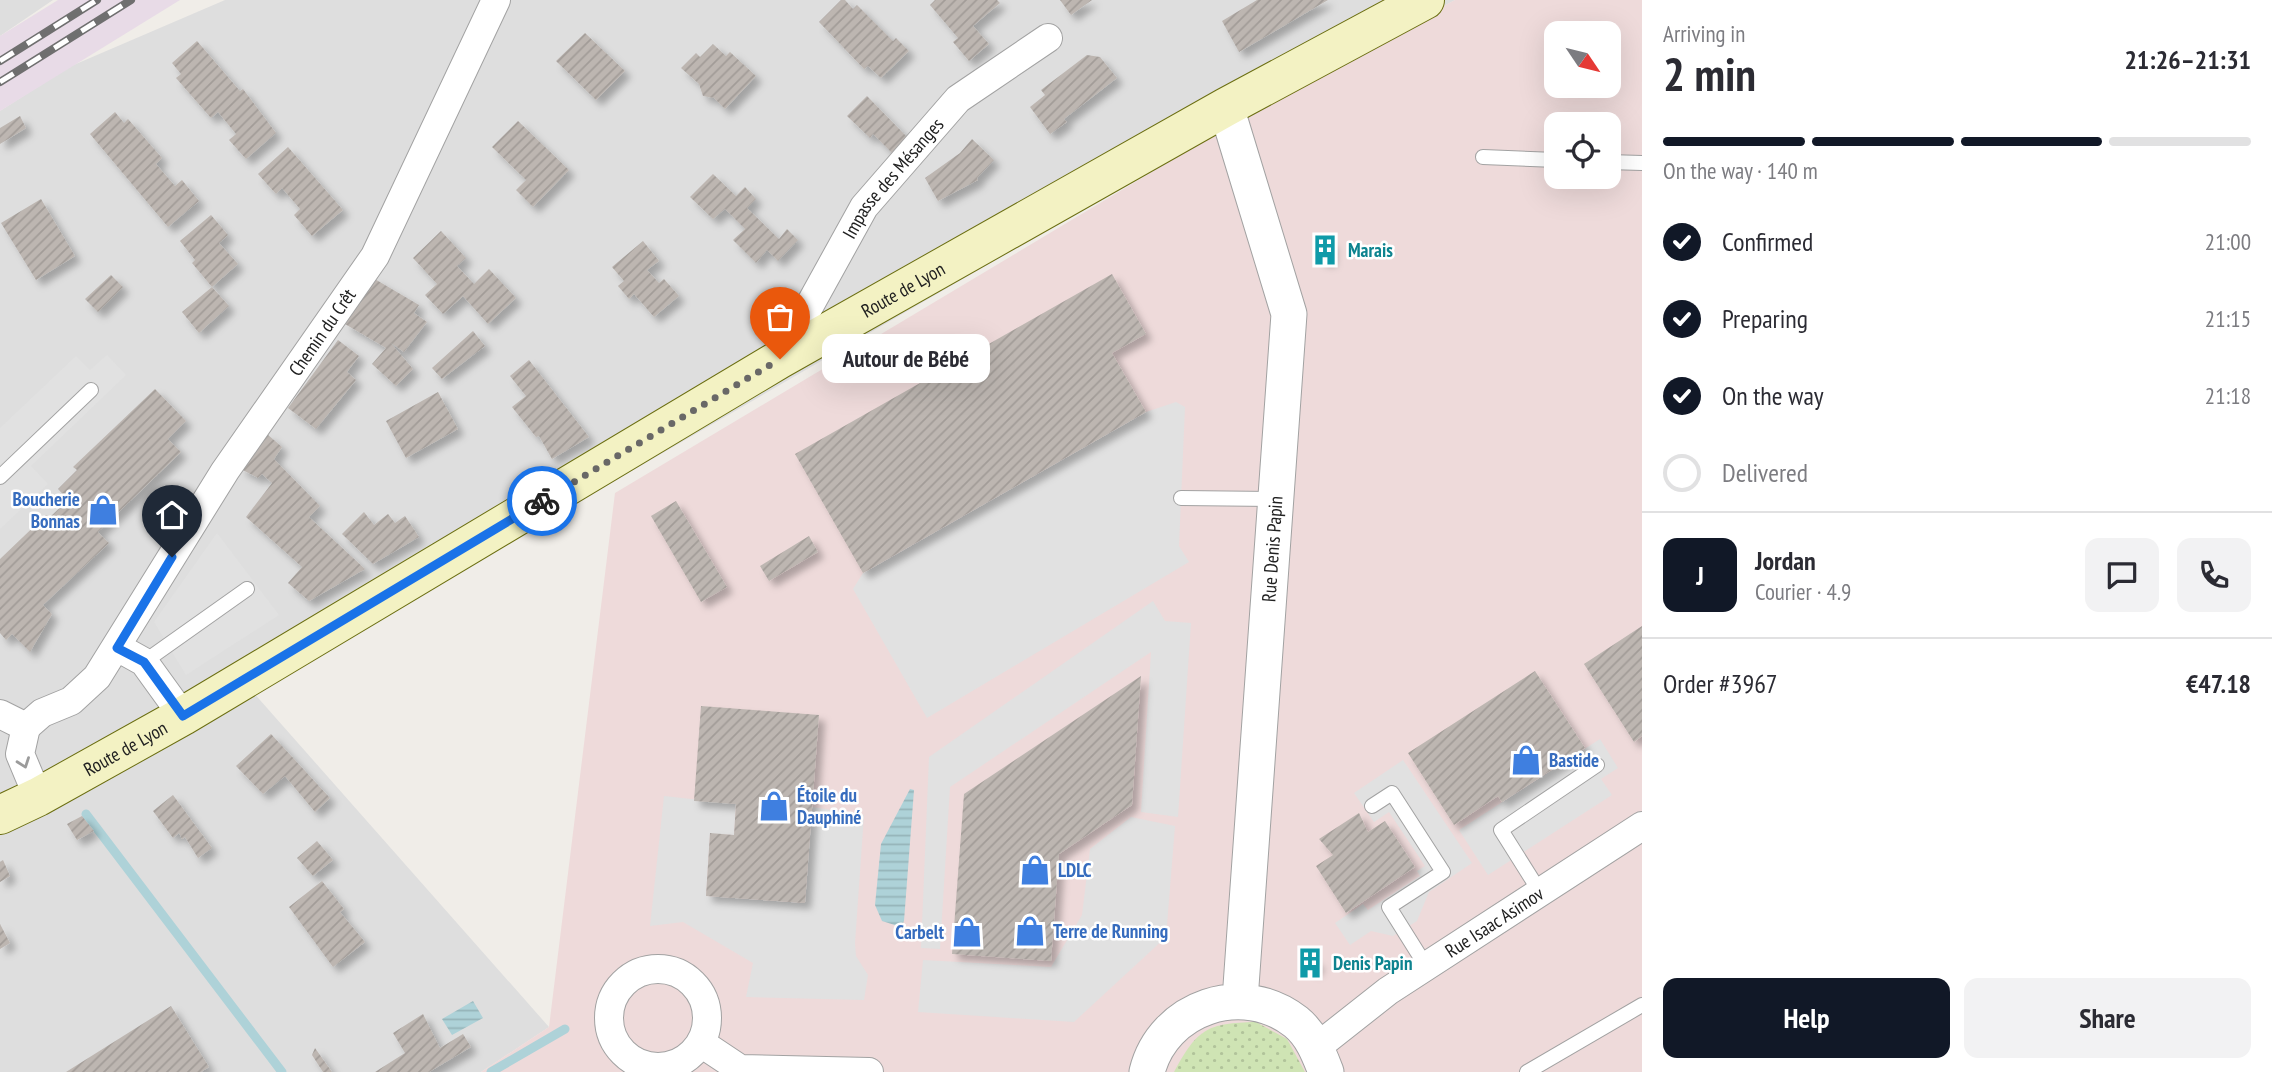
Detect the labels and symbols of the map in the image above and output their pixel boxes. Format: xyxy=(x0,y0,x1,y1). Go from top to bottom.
north arrow xyxy=(1544,21,1620,98)
street label: Impasse des Mésanges xyxy=(837,113,948,243)
building icon: Marais xyxy=(1308,233,1342,267)
place label: Marais xyxy=(1348,238,1393,262)
street label: Route de Lyon xyxy=(857,256,949,323)
street label: Chemin du Crêt xyxy=(283,283,361,380)
pin xyxy=(750,287,810,359)
callout: Autour de Bébé xyxy=(822,334,990,384)
courier xyxy=(507,466,577,536)
pin xyxy=(142,485,202,557)
place label: Boucherie Bonnas xyxy=(12,487,80,533)
shop icon: Boucherie Bonnas xyxy=(86,493,120,527)
street label: Rue Denis Papin xyxy=(1256,495,1288,603)
street label: Route de Lyon xyxy=(79,715,171,781)
shop icon: Bastide xyxy=(1509,743,1543,777)
place label: Bastide xyxy=(1549,748,1599,772)
one-way arrow xyxy=(16,756,30,769)
place label: Étoile du Dauphiné xyxy=(797,783,861,829)
shop icon: Étoile du Dauphiné xyxy=(757,789,791,823)
shop icon: LDLC xyxy=(1018,853,1052,887)
place label: LDLC xyxy=(1058,858,1092,882)
street label: Rue Isaac Asimov xyxy=(1440,881,1548,963)
shop icon: Terre de Running xyxy=(1013,914,1047,948)
shop icon: Carbelt xyxy=(950,915,984,949)
place label: Terre de Running xyxy=(1053,919,1168,943)
place label: Carbelt xyxy=(895,920,944,944)
building icon: Denis Papin xyxy=(1293,946,1327,980)
place label: Denis Papin xyxy=(1333,951,1412,975)

